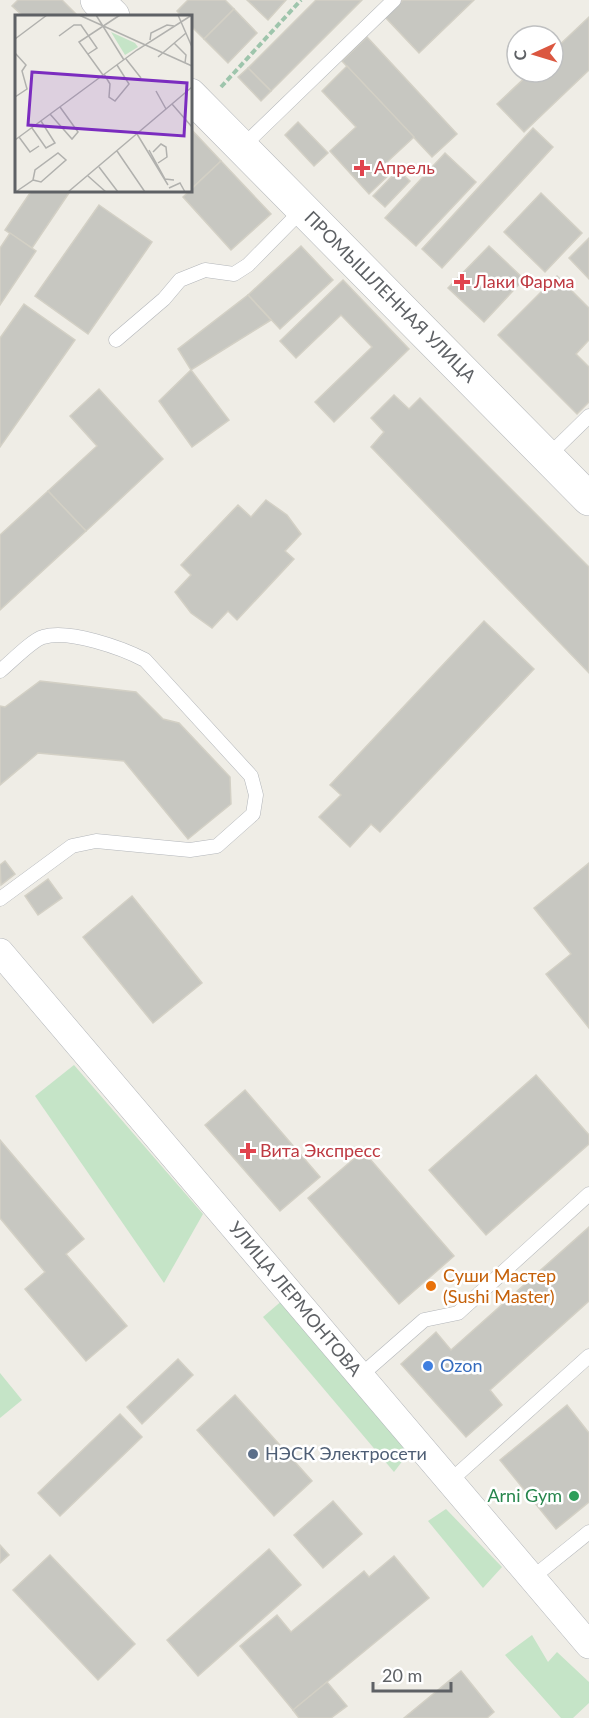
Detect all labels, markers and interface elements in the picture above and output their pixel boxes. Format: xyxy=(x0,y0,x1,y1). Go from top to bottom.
inset map xyxy=(15,15,192,192)
north arrow xyxy=(505,24,565,84)
text: С xyxy=(510,49,529,61)
place label: Апрель xyxy=(374,156,435,178)
marker: Апрель xyxy=(355,161,369,175)
street label: ПРОМЫШЛЕННАЯ УЛИЦА xyxy=(300,206,482,387)
place label: Лаки Фарма xyxy=(473,270,575,292)
marker: Лаки Фарма xyxy=(455,275,469,289)
place label: Вита Экспресс xyxy=(260,1139,381,1161)
marker: Вита Экспресс xyxy=(241,1144,255,1158)
street label: УЛИЦА ЛЕРМОНТОВА xyxy=(225,1217,367,1381)
place label: Суши Мастер (Sushi Master) xyxy=(443,1264,556,1307)
marker: Суши Мастер (Sushi Master) xyxy=(424,1279,438,1293)
place label: Ozon xyxy=(440,1354,482,1376)
marker: Ozon xyxy=(421,1359,435,1373)
place label: НЭСК Электросети xyxy=(265,1442,427,1464)
marker: НЭСК Электросети xyxy=(246,1447,260,1461)
place label: Arni Gym xyxy=(487,1484,562,1506)
marker: Arni Gym xyxy=(567,1489,581,1503)
scale bar xyxy=(373,1655,451,1693)
text: 20 m xyxy=(382,1664,422,1686)

